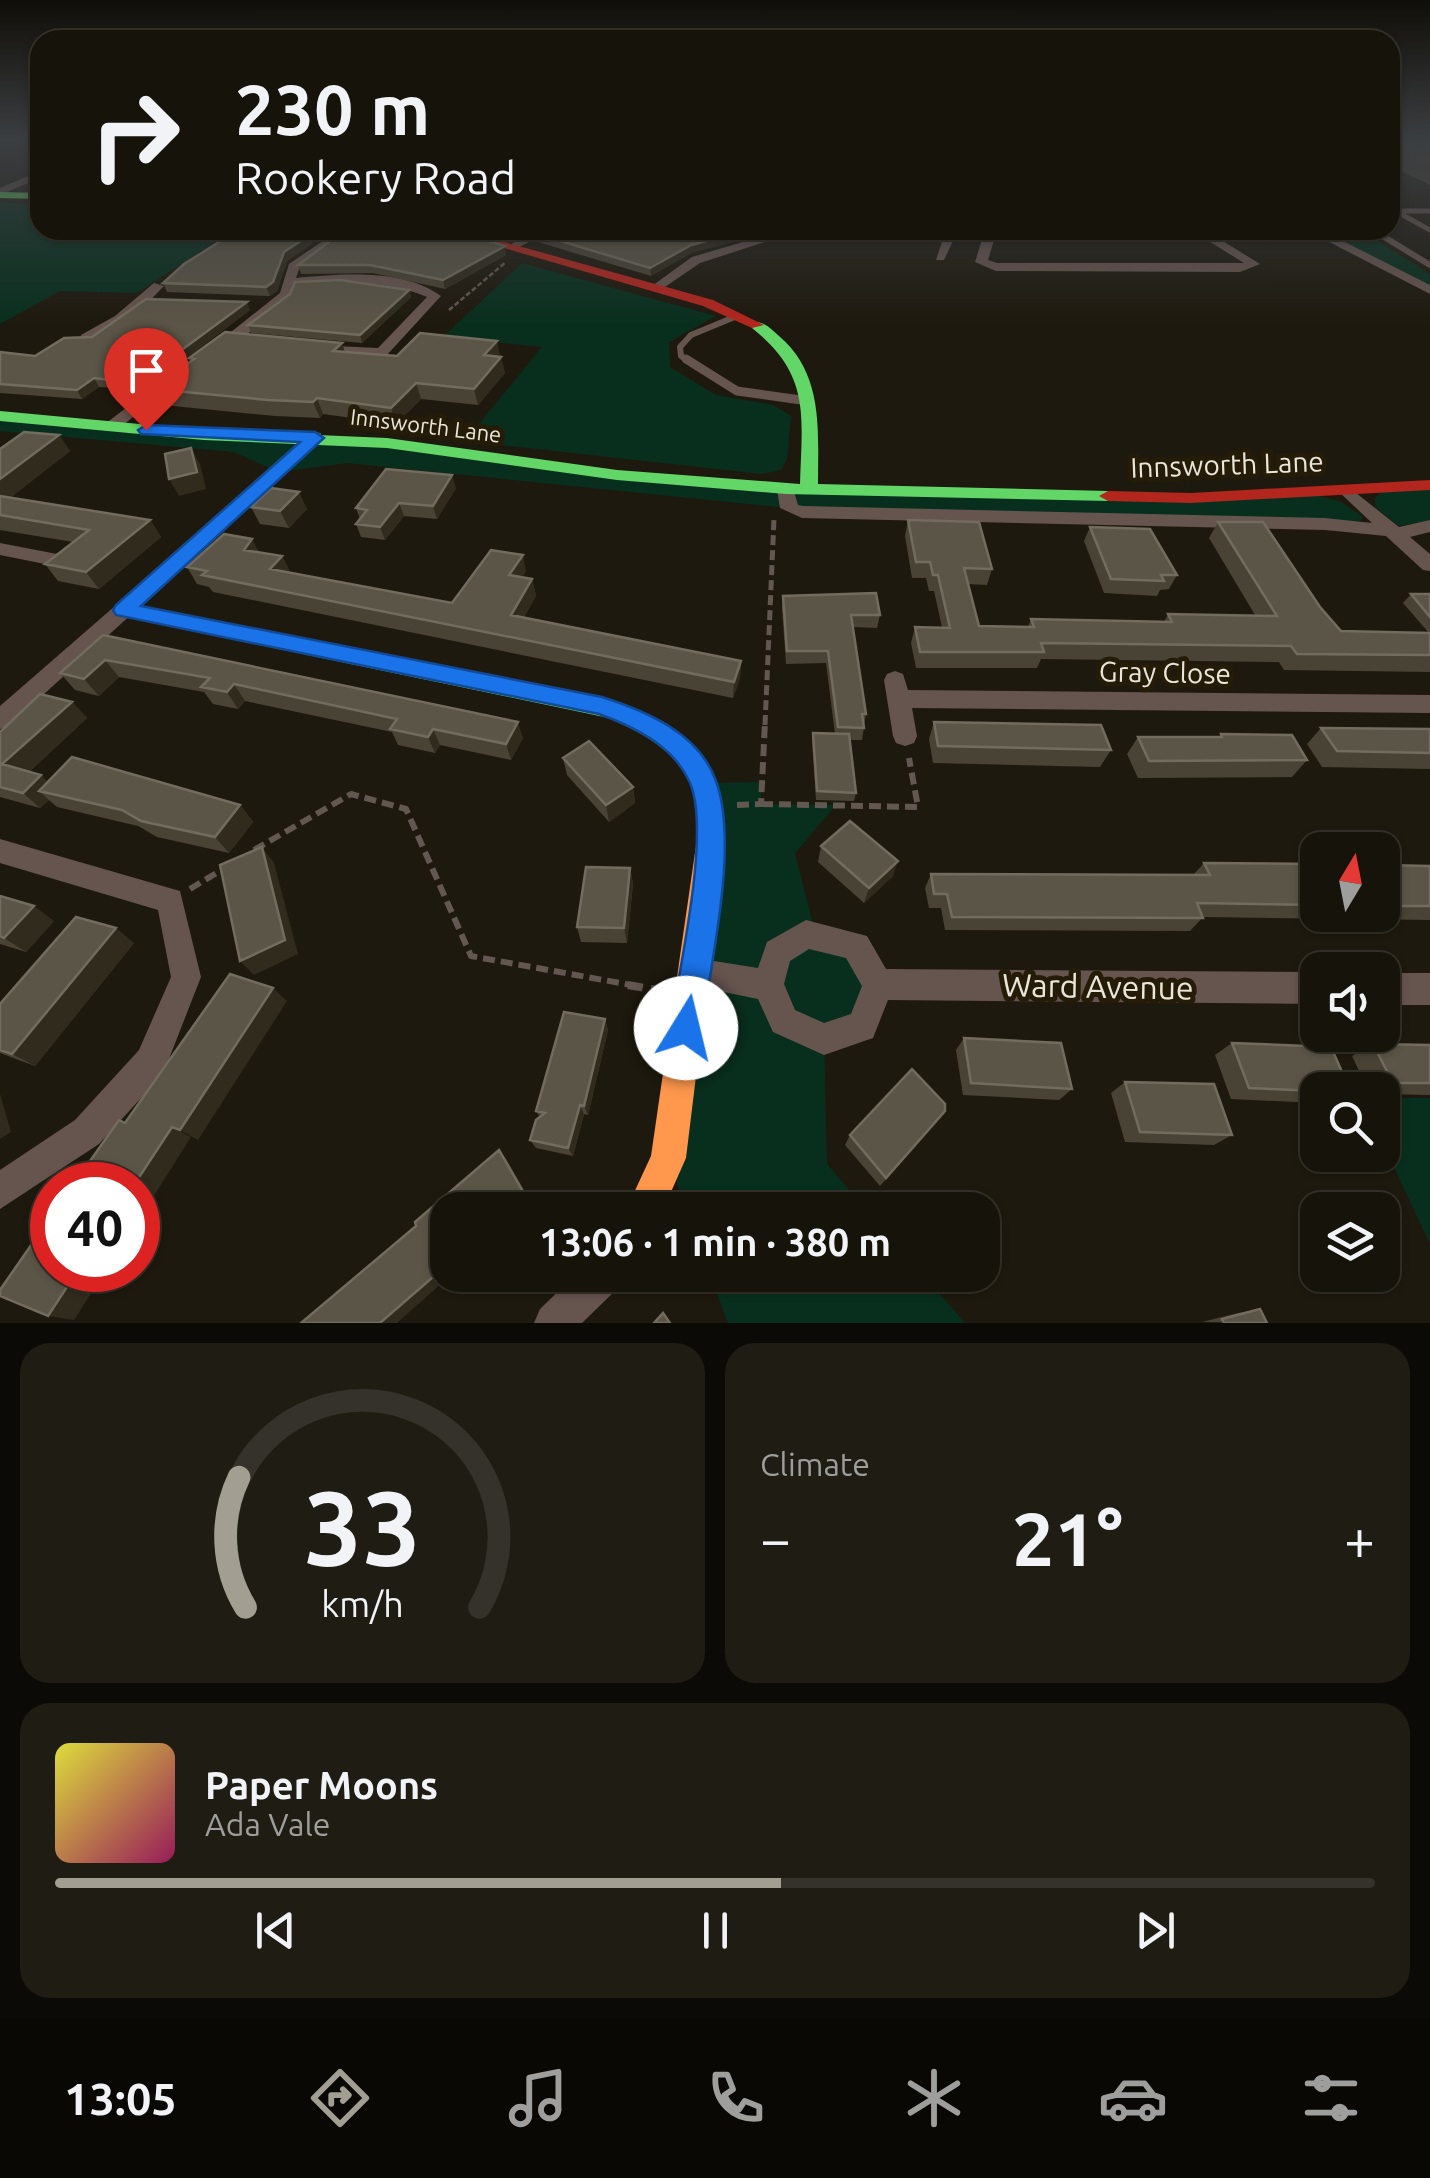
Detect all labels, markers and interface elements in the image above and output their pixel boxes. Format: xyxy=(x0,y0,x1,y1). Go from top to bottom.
icon: right xyxy=(70,70,200,200)
text: 230 m xyxy=(235,70,430,148)
text: Rookery Road xyxy=(235,152,516,203)
pin xyxy=(104,328,189,431)
icon: arrive xyxy=(119,343,174,398)
street label: Innsworth Lane xyxy=(349,403,503,447)
street label: Innsworth Lane xyxy=(1130,445,1324,483)
street label: Gray Close xyxy=(1099,655,1231,689)
north arrow xyxy=(1300,832,1400,932)
map controls xyxy=(1300,832,1400,1292)
button: sound xyxy=(1300,952,1400,1052)
street label: Ward Avenue xyxy=(1002,966,1194,1006)
position arrow xyxy=(634,976,738,1080)
button: search xyxy=(1300,1072,1400,1172)
speed limit sign: 40 xyxy=(30,1162,160,1292)
button: layers xyxy=(1300,1192,1400,1292)
text: 13:06 · 1 min · 380 m xyxy=(539,1221,891,1263)
text: Climate xyxy=(760,1446,870,1482)
text: 33 xyxy=(304,1468,421,1585)
text: 21° xyxy=(1012,1496,1123,1580)
text: − xyxy=(760,1508,791,1569)
text: + xyxy=(1344,1508,1375,1569)
text: km/h xyxy=(321,1584,404,1624)
text: Paper Moons xyxy=(205,1764,438,1806)
text: Ada Vale xyxy=(205,1806,331,1842)
icon: previous xyxy=(248,1903,303,1958)
icon: pause xyxy=(688,1903,743,1958)
icon: next xyxy=(1128,1903,1183,1958)
icon: directions xyxy=(305,2063,375,2133)
icon: music xyxy=(503,2063,573,2133)
icon: phone xyxy=(701,2063,771,2133)
icon: climate xyxy=(899,2063,969,2133)
icon: car xyxy=(1098,2063,1168,2133)
icon: filters xyxy=(1296,2063,1366,2133)
text: 13:05 xyxy=(64,2073,177,2124)

